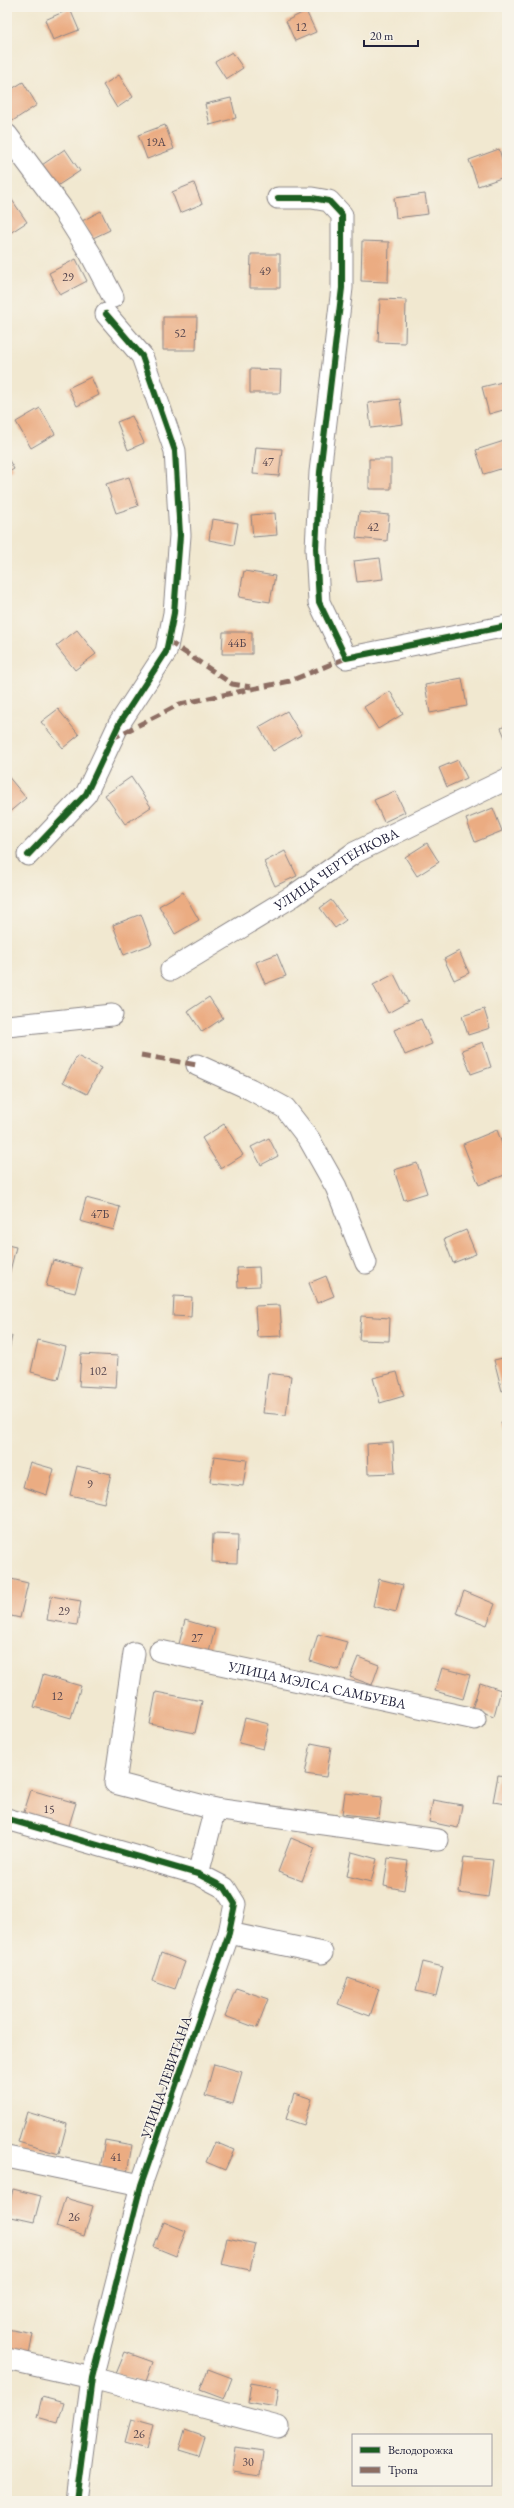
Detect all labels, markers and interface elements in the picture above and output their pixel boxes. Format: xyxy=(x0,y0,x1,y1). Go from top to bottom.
house number: 12 xyxy=(295,19,307,35)
scale bar xyxy=(364,22,418,48)
text: 20 m xyxy=(370,28,394,44)
house number: 19А xyxy=(146,134,167,150)
house number: 49 xyxy=(259,263,271,279)
house number: 29 xyxy=(62,269,74,285)
house number: 52 xyxy=(174,325,186,341)
house number: 47 xyxy=(262,454,274,470)
house number: 42 xyxy=(367,519,379,535)
house number: 44Б xyxy=(228,635,246,651)
street label: УЛИЦА ЧЕРТЕНКОВА xyxy=(270,824,402,915)
house number: 47Б xyxy=(91,1206,109,1222)
house number: 102 xyxy=(89,1363,107,1379)
house number: 9 xyxy=(87,1476,93,1492)
house number: 29 xyxy=(58,1603,70,1619)
house number: 27 xyxy=(191,1630,203,1646)
street label: УЛИЦА МЭЛСА САМБУЕВА xyxy=(226,1657,408,1713)
house number: 12 xyxy=(51,1688,63,1704)
house number: 15 xyxy=(43,1801,55,1817)
street label: УЛИЦА ЛЕВИТАНА xyxy=(136,2013,196,2142)
house number: 41 xyxy=(110,2149,122,2165)
house number: 26 xyxy=(68,2209,80,2225)
house number: 26 xyxy=(133,2426,145,2442)
legend xyxy=(352,2434,492,2486)
text: Велодорожка xyxy=(388,2442,453,2458)
house number: 30 xyxy=(242,2454,254,2470)
text: Тропа xyxy=(388,2462,418,2478)

